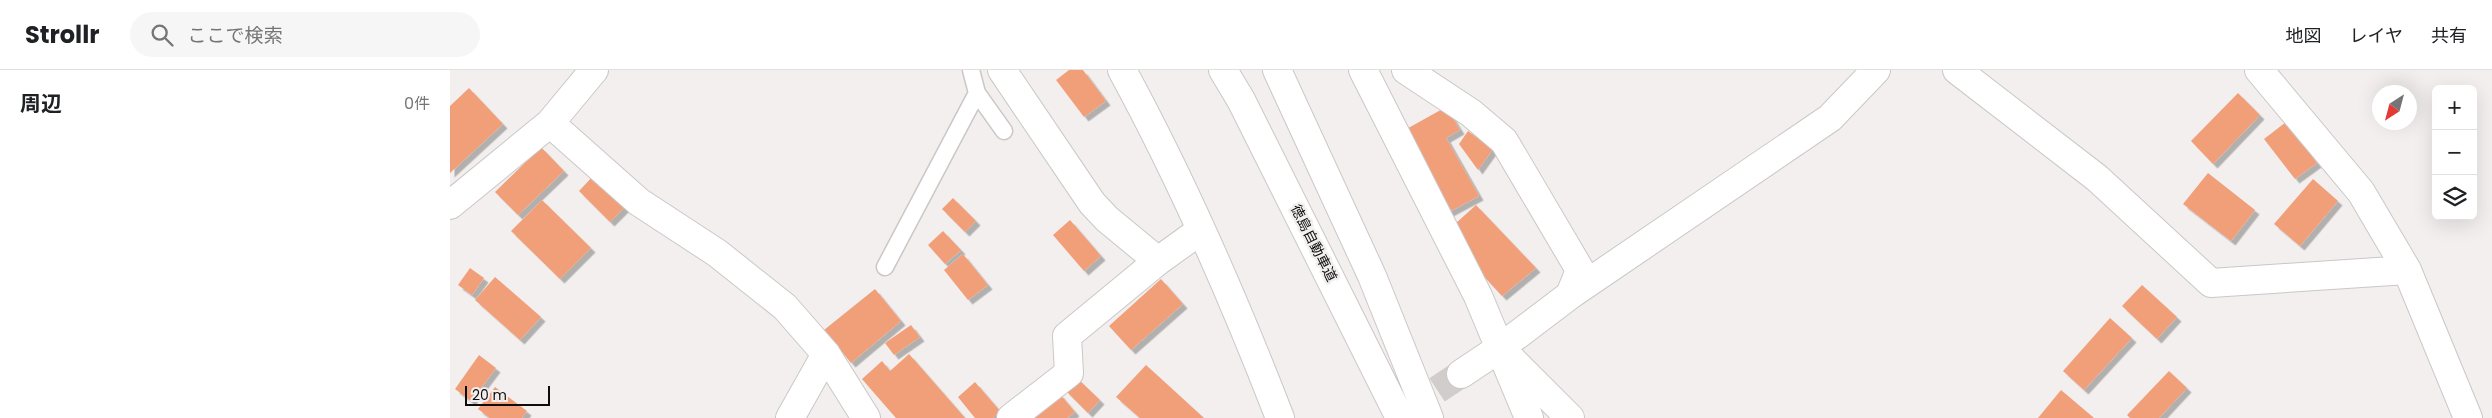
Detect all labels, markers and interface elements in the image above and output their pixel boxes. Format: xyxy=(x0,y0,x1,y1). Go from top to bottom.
search box xyxy=(130,12,480,57)
text: Strollr xyxy=(25,18,100,51)
icon: search xyxy=(148,21,176,49)
text: ここで検索 xyxy=(188,22,283,49)
text: 地図 xyxy=(2286,23,2322,48)
text: レイヤ xyxy=(2350,23,2403,48)
text: 共有 xyxy=(2431,23,2467,48)
north arrow xyxy=(2372,85,2417,130)
map controls xyxy=(2432,85,2477,220)
button: + xyxy=(2432,85,2477,130)
text: 周辺 xyxy=(20,89,62,118)
text: 0件 xyxy=(404,92,430,115)
button: − xyxy=(2432,130,2477,175)
button: layers xyxy=(2432,175,2477,220)
street label: 徳島自動車道 xyxy=(1286,201,1342,285)
scale bar xyxy=(465,383,550,406)
text: 20 m xyxy=(472,385,507,405)

